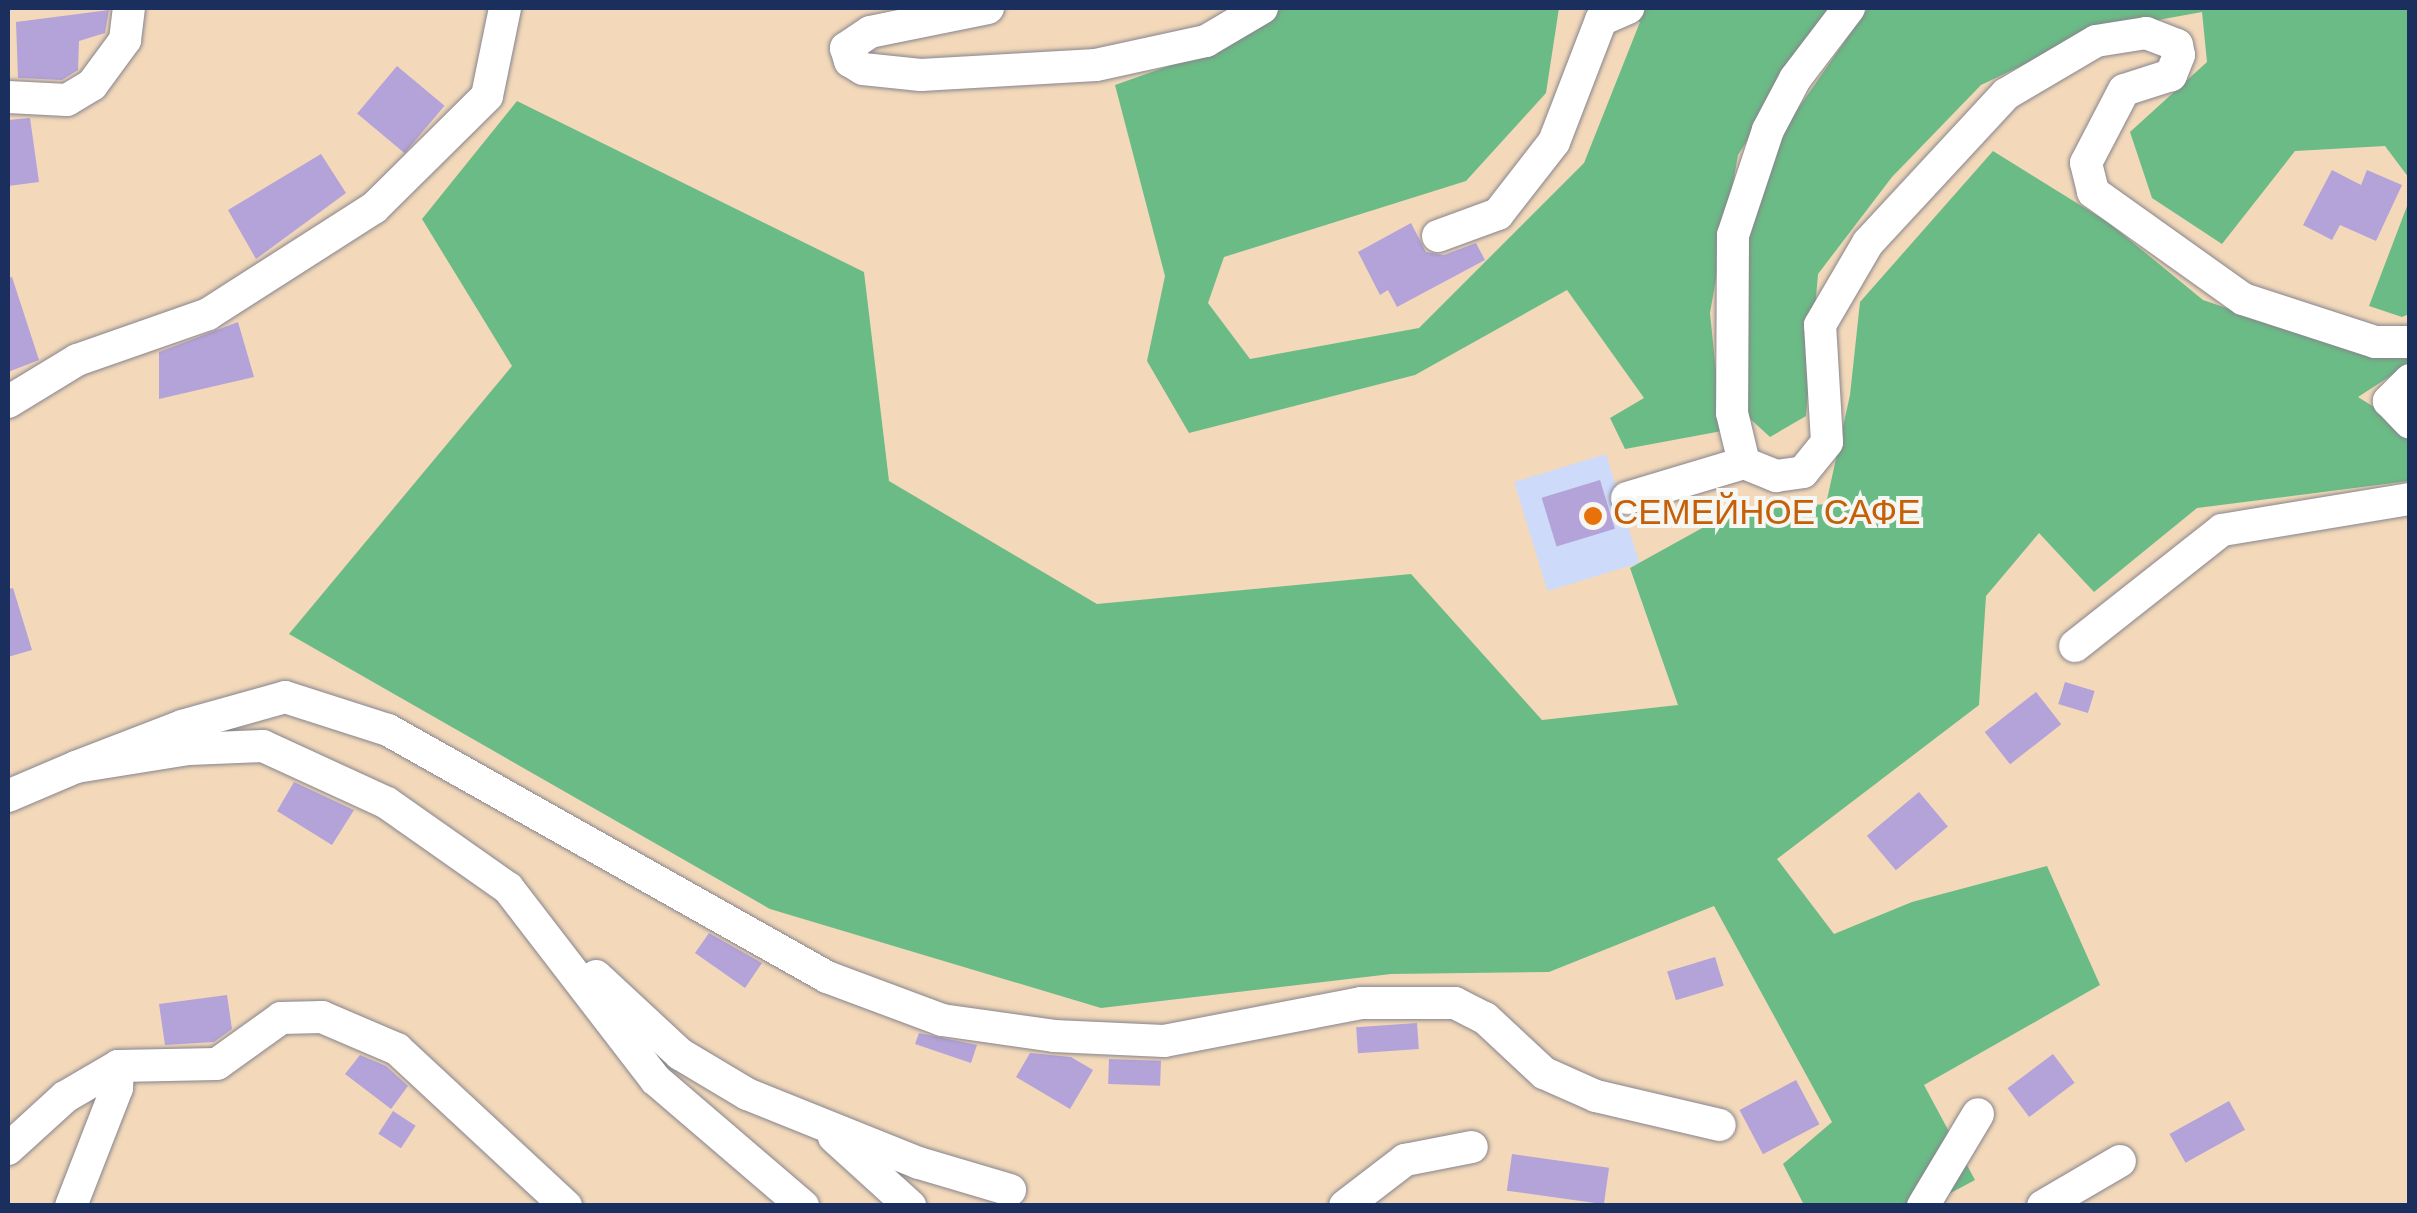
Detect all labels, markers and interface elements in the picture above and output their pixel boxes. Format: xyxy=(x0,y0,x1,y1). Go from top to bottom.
place label: СЕМЕЙНОЕ САФЕ xyxy=(1613,495,1921,537)
marker: СЕМЕЙНОЕ САФЕ xyxy=(1582,505,1604,527)

